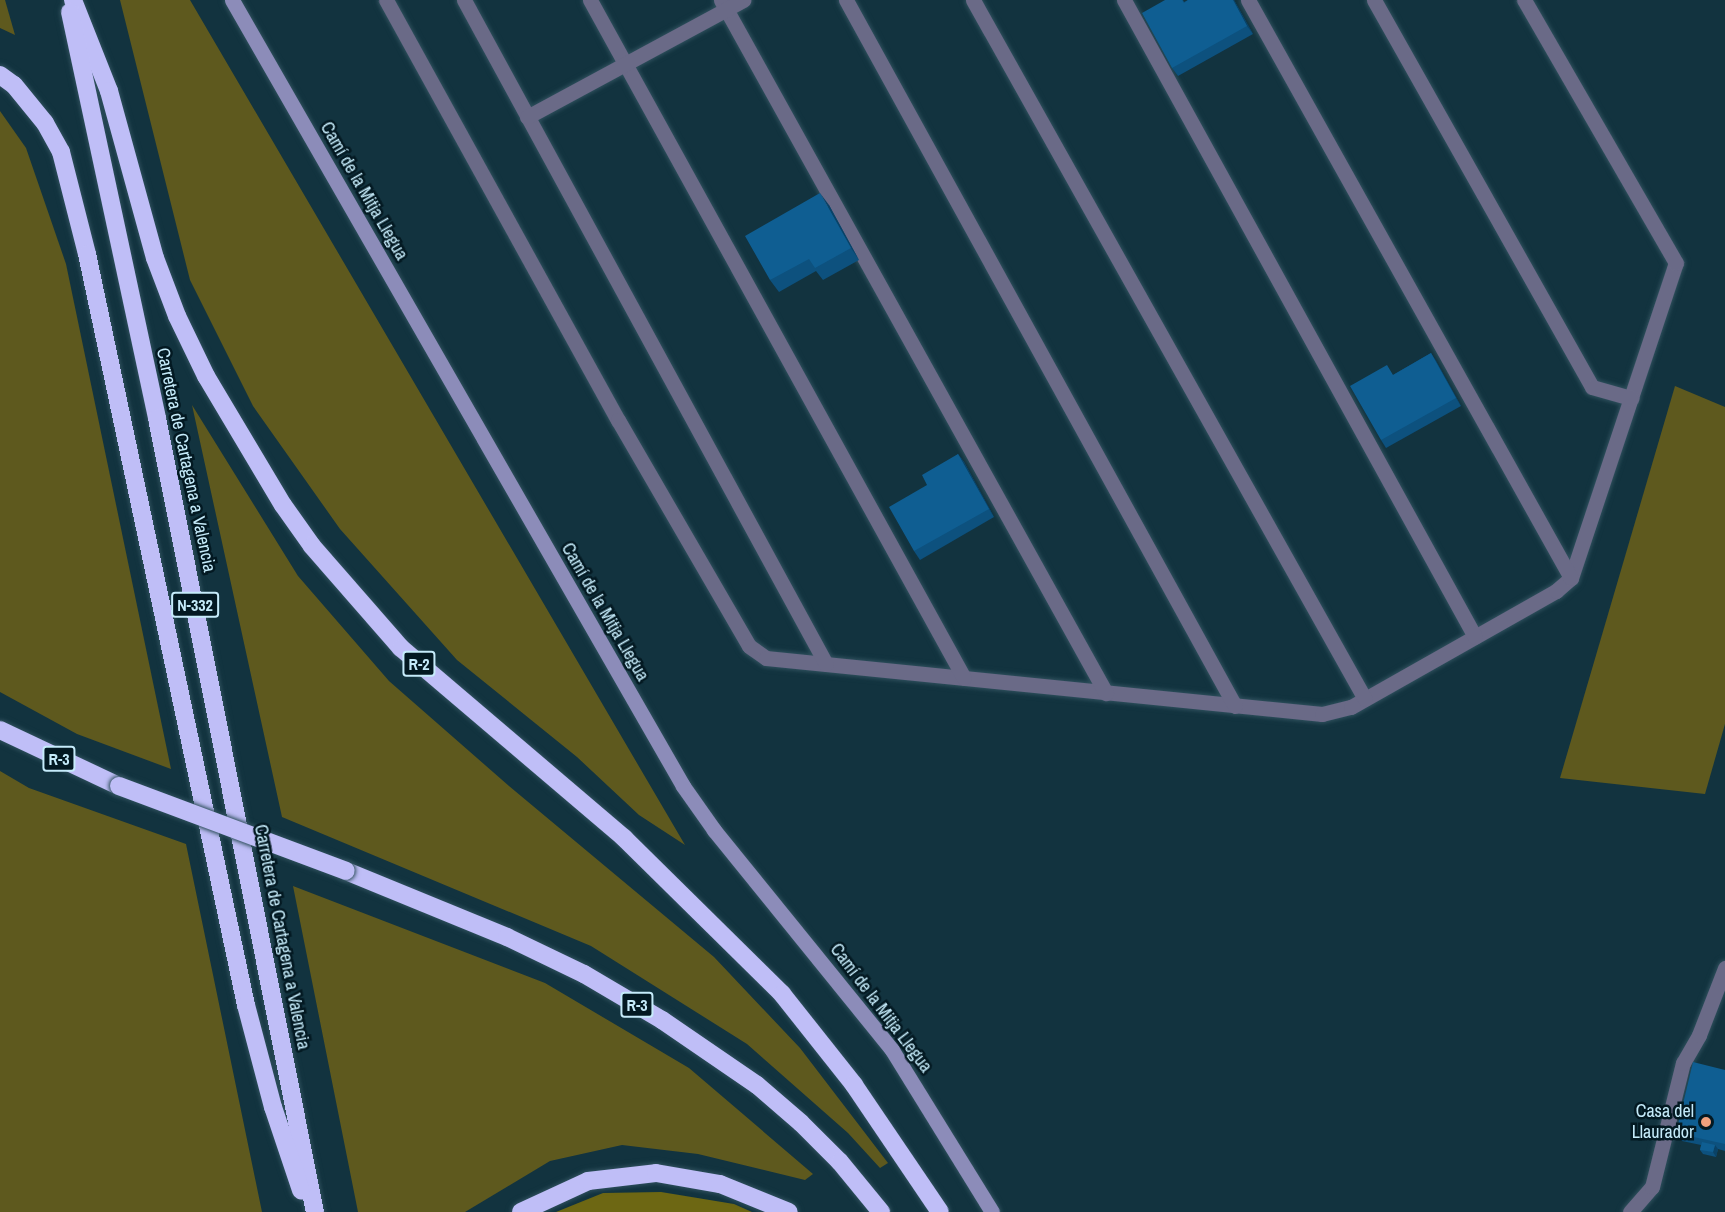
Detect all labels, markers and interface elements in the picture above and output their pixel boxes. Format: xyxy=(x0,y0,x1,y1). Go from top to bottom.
street label: Camí de la Mitja Llegua xyxy=(316,118,412,264)
street label: Carretera de Cartagena a Valencia xyxy=(152,346,220,574)
street label: Camí de la Mitja Llegua xyxy=(557,539,653,685)
road number: N-332 xyxy=(171,592,219,618)
road number: R-2 xyxy=(401,651,437,677)
road number: R-3 xyxy=(41,746,77,772)
street label: Carretera de Cartagena a Valencia xyxy=(250,823,314,1051)
street label: Camí de la Mitja Llegua xyxy=(825,939,937,1077)
road number: R-3 xyxy=(619,992,655,1018)
place label: Casa del Llaurador xyxy=(1632,1101,1694,1144)
marker: Casa del Llaurador xyxy=(1699,1115,1713,1129)

